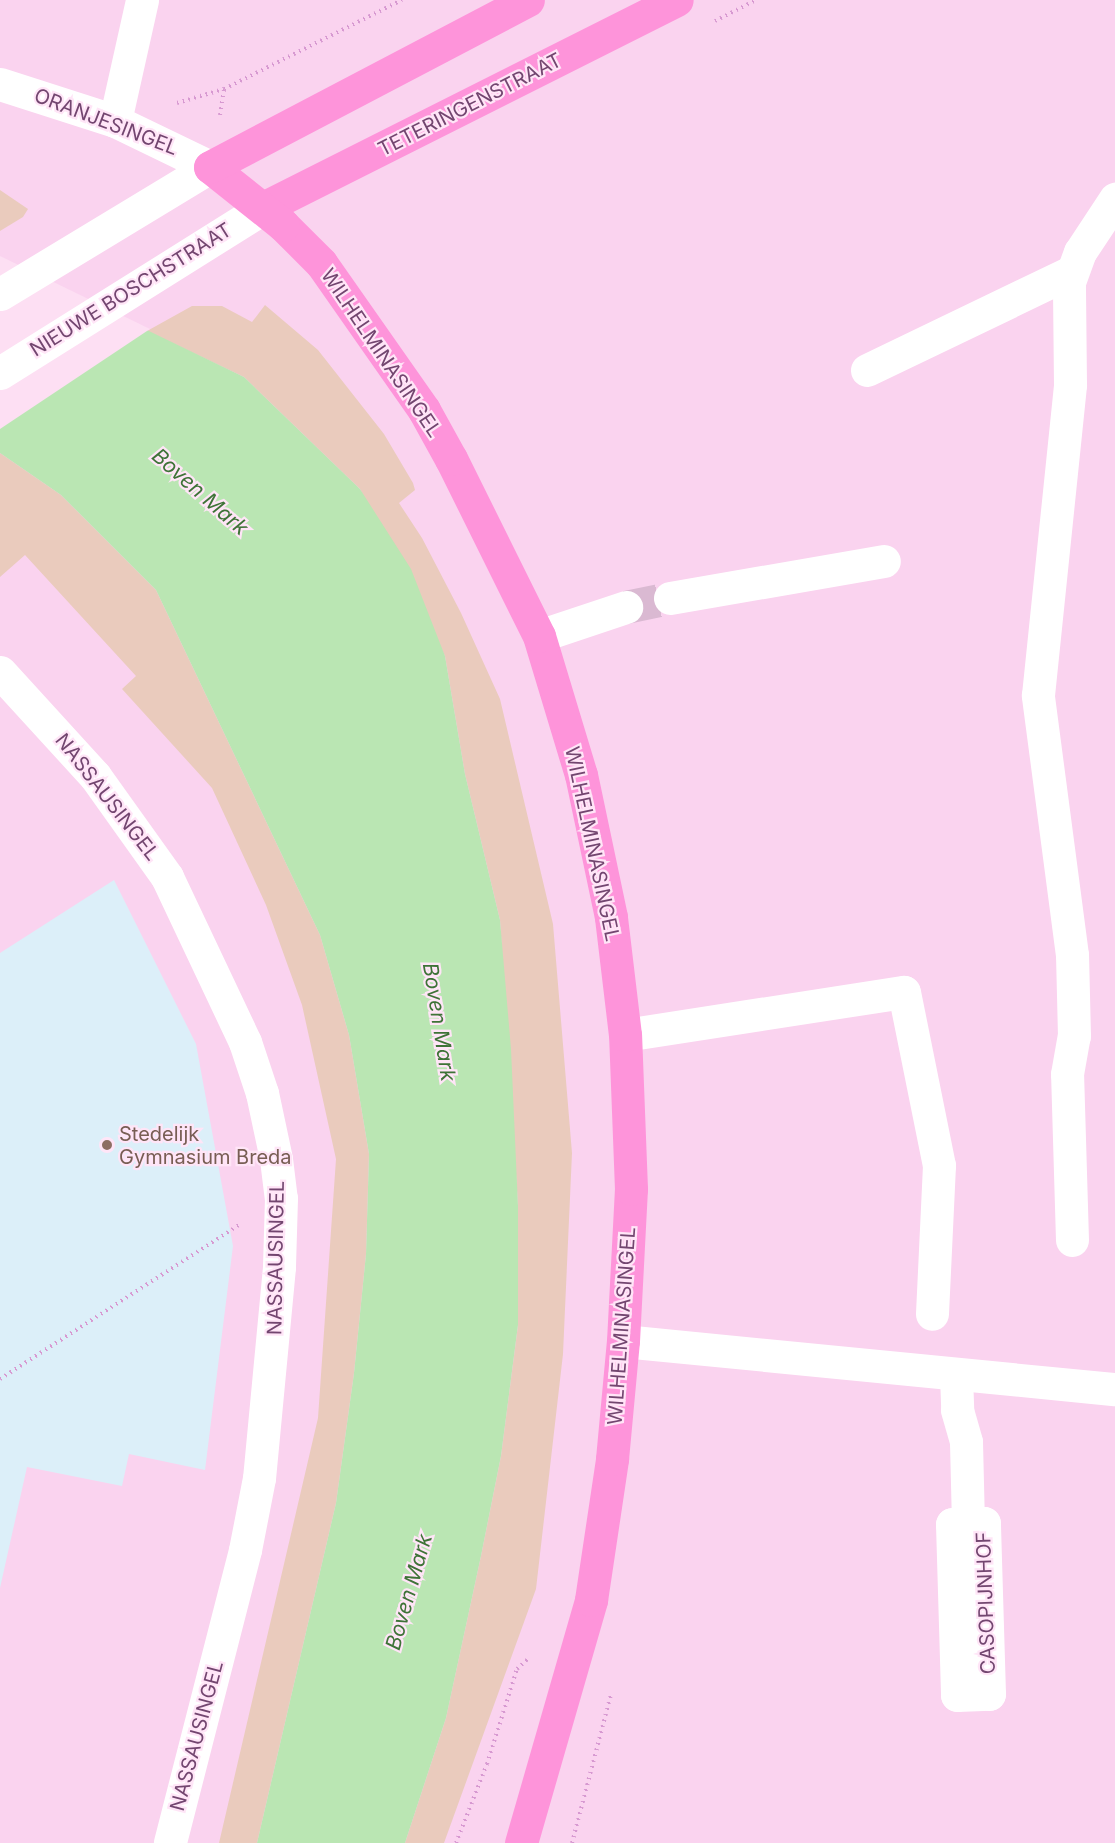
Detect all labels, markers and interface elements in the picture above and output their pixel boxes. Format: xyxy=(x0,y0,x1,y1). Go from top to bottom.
street label: TETERINGENSTRAAT xyxy=(374,48,566,162)
street label: ORANJESINGEL xyxy=(31,84,181,160)
street label: NIEUWE BOSCHSTRAAT xyxy=(26,218,236,362)
street label: WILHELMINASINGEL xyxy=(316,264,446,442)
water label: Boven Mark xyxy=(147,443,253,541)
street label: NASSAUSINGEL xyxy=(50,729,164,865)
street label: WILHELMINASINGEL xyxy=(560,744,624,944)
water label: Boven Mark xyxy=(417,961,461,1083)
place label: Stedelijk Gymnasium Breda xyxy=(119,1122,292,1169)
marker: Stedelijk Gymnasium Breda xyxy=(100,1138,114,1152)
street label: NASSAUSINGEL xyxy=(263,1181,289,1335)
street label: WILHELMINASINGEL xyxy=(603,1226,641,1426)
water label: Boven Mark xyxy=(380,1531,438,1653)
street label: CASOPIJNHOF xyxy=(972,1531,1000,1675)
street label: NASSAUSINGEL xyxy=(165,1658,229,1814)

